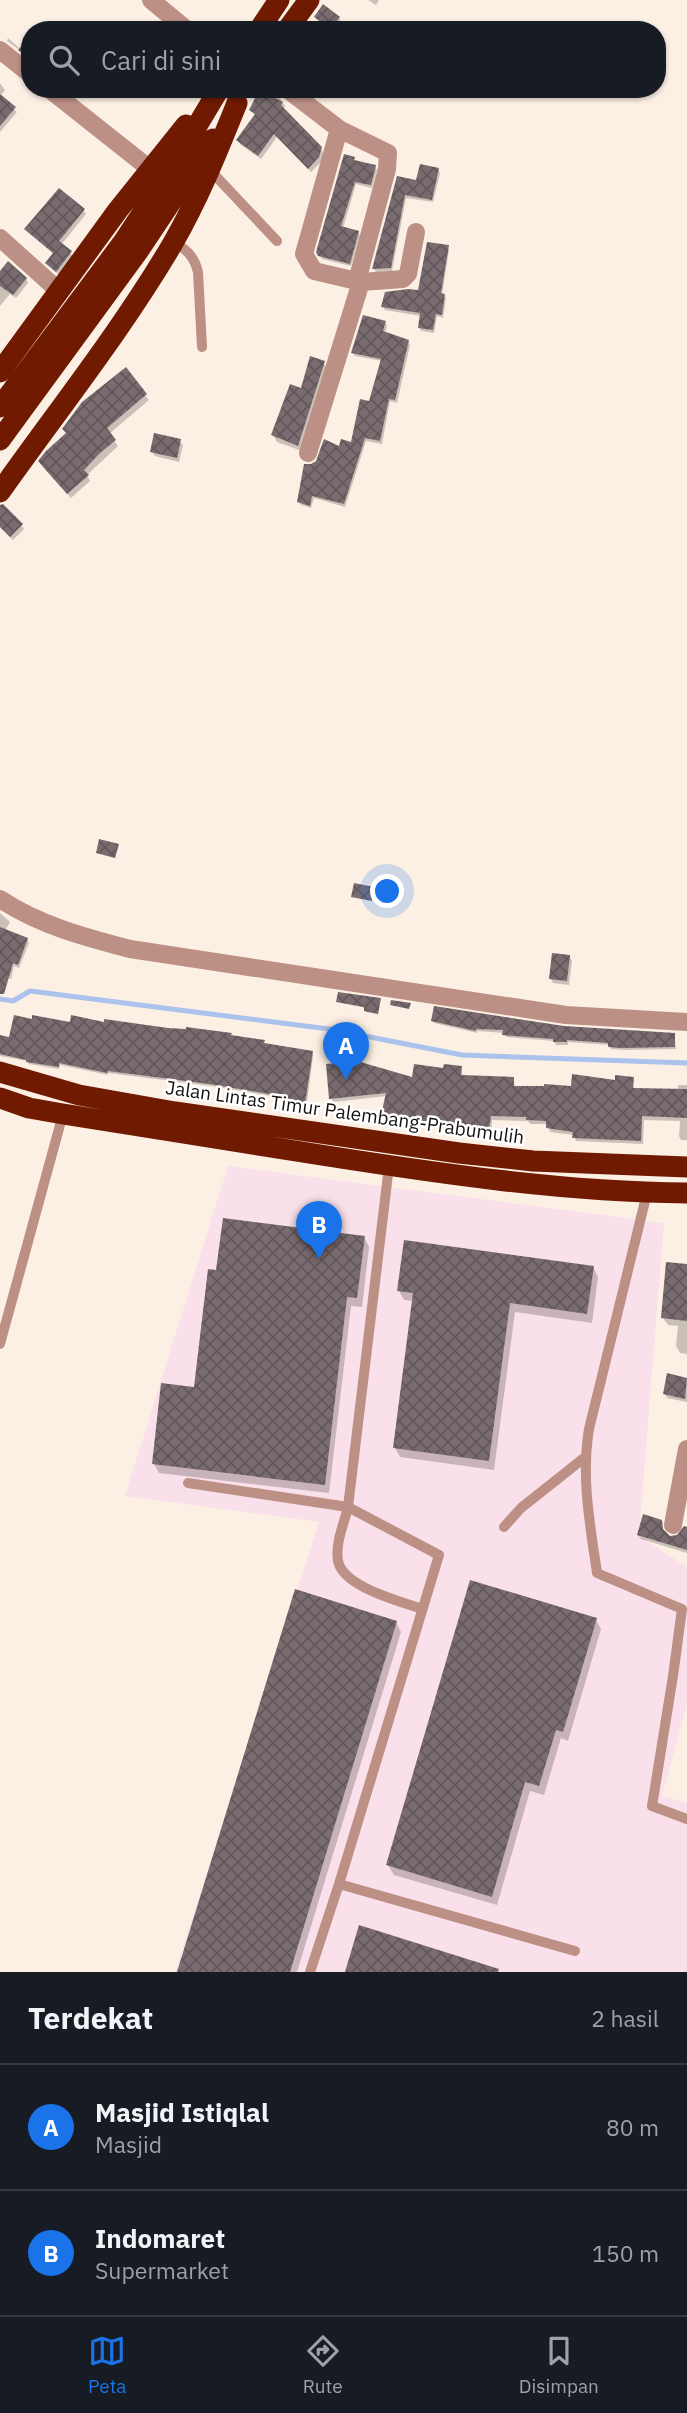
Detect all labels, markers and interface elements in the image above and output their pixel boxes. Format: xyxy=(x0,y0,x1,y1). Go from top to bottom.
search box xyxy=(21,21,666,98)
icon: search xyxy=(45,41,83,79)
text: Cari di sini xyxy=(101,43,221,77)
your location xyxy=(370,874,404,908)
pin: A xyxy=(323,1022,369,1080)
street label: Jalan Lintas Timur Palembang-Prabumulih xyxy=(164,1075,526,1149)
pin: B xyxy=(296,1201,342,1259)
text: Terdekat xyxy=(28,1998,153,2037)
text: 2 hasil xyxy=(591,2003,659,2033)
text: Masjid Istiqlal xyxy=(95,2095,269,2129)
text: A xyxy=(43,2112,59,2142)
text: 80 m xyxy=(606,2112,659,2142)
text: Masjid xyxy=(95,2129,162,2159)
text: Indomaret xyxy=(95,2221,225,2255)
text: B xyxy=(43,2238,59,2268)
text: 150 m xyxy=(592,2238,659,2268)
text: Supermarket xyxy=(95,2255,229,2285)
tab: Peta xyxy=(88,2332,126,2398)
tab: Rute xyxy=(303,2332,343,2398)
tab: Disimpan xyxy=(519,2332,599,2398)

